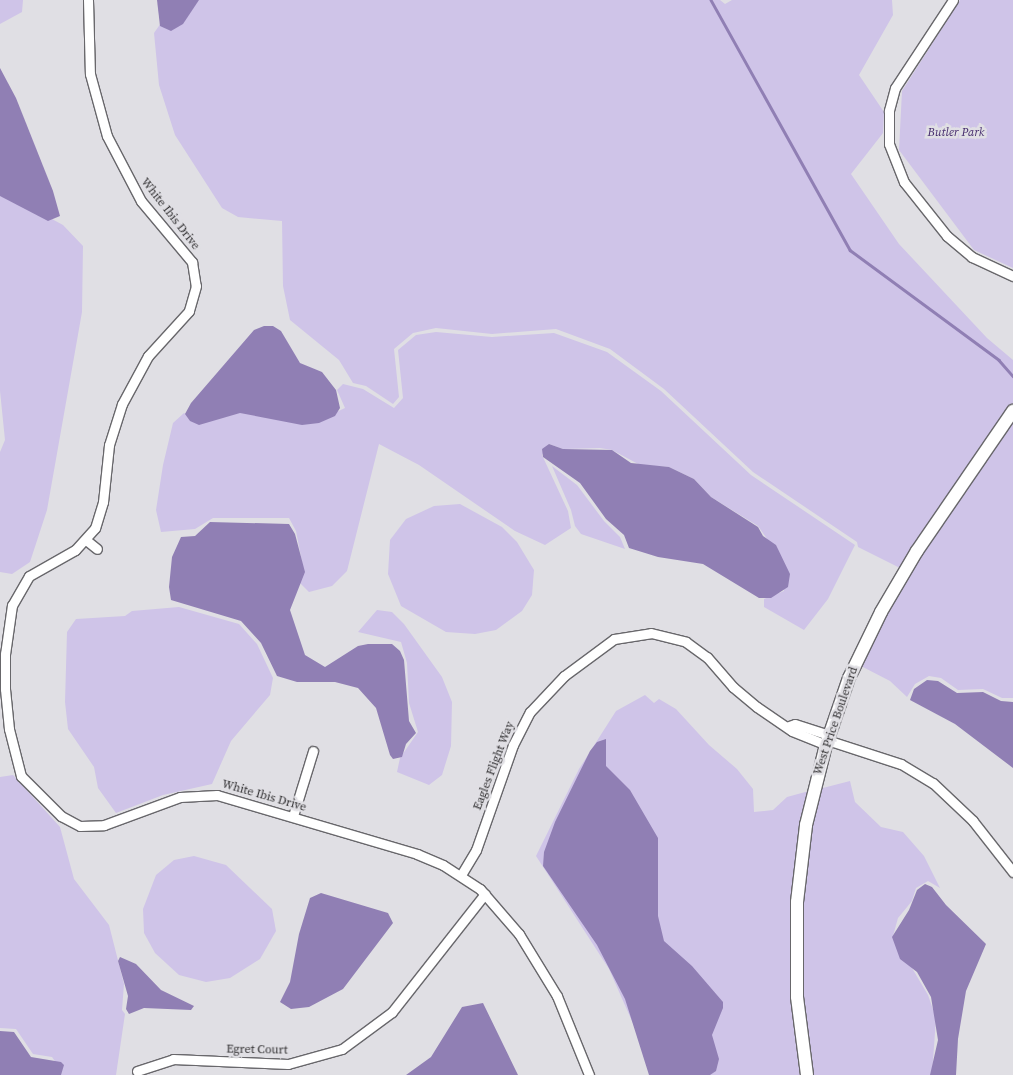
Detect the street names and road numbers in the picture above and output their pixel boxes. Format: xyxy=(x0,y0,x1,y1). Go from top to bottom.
street label: White Ibis Drive xyxy=(138,175,202,253)
street label: West Price Boulevard xyxy=(811,665,861,777)
street label: Eagles Flight Way xyxy=(470,720,518,812)
street label: White Ibis Drive xyxy=(220,777,308,815)
street label: Egret Court xyxy=(226,1042,288,1058)

